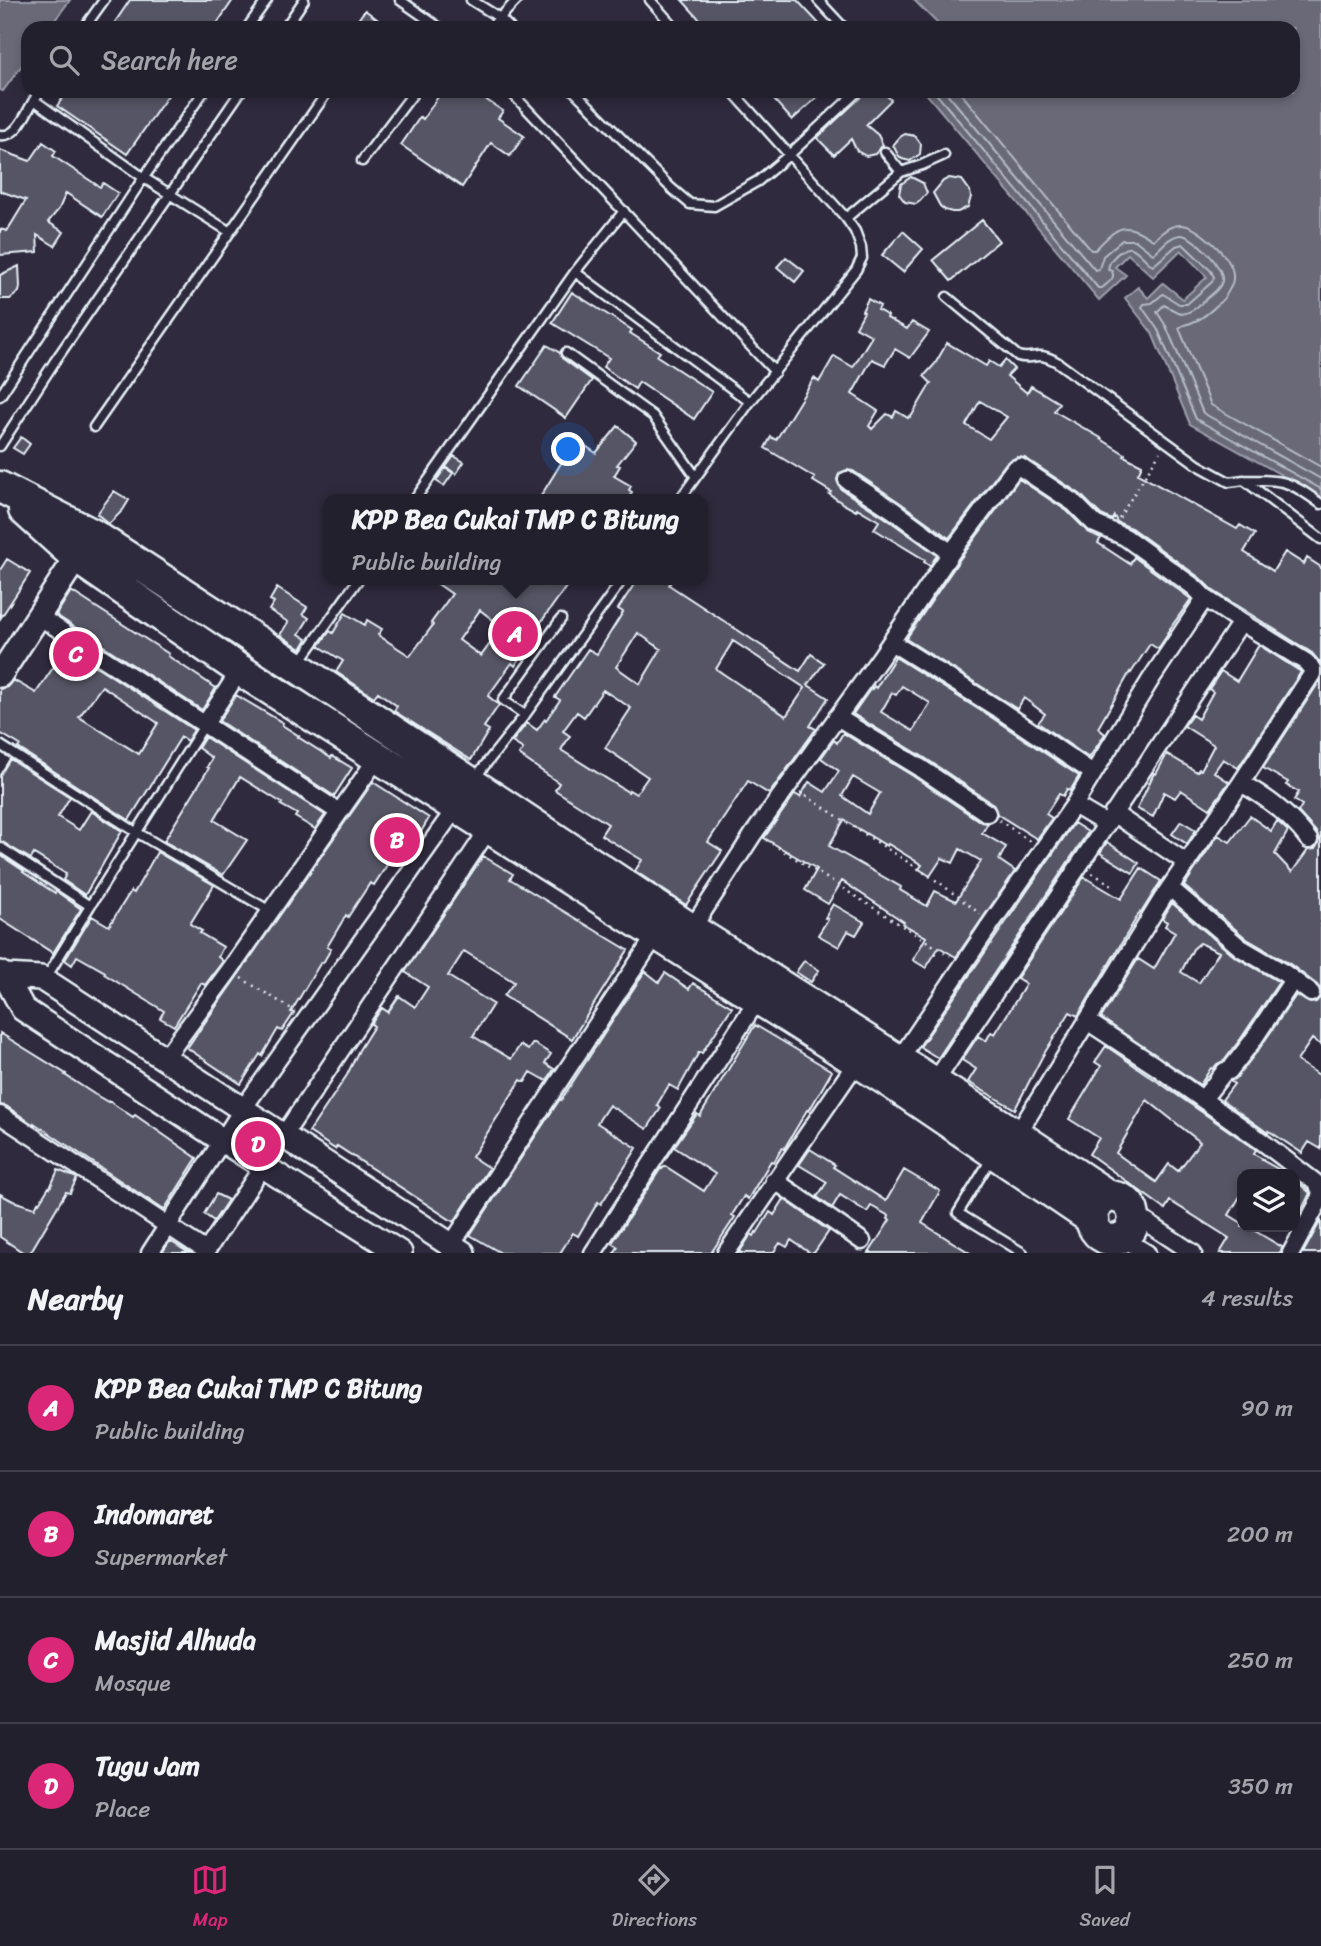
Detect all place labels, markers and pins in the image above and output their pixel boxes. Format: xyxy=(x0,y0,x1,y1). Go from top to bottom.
pin: A xyxy=(492,608,538,660)
pin: C xyxy=(53,628,99,680)
pin: B xyxy=(374,814,420,866)
pin: D xyxy=(235,1118,281,1170)

